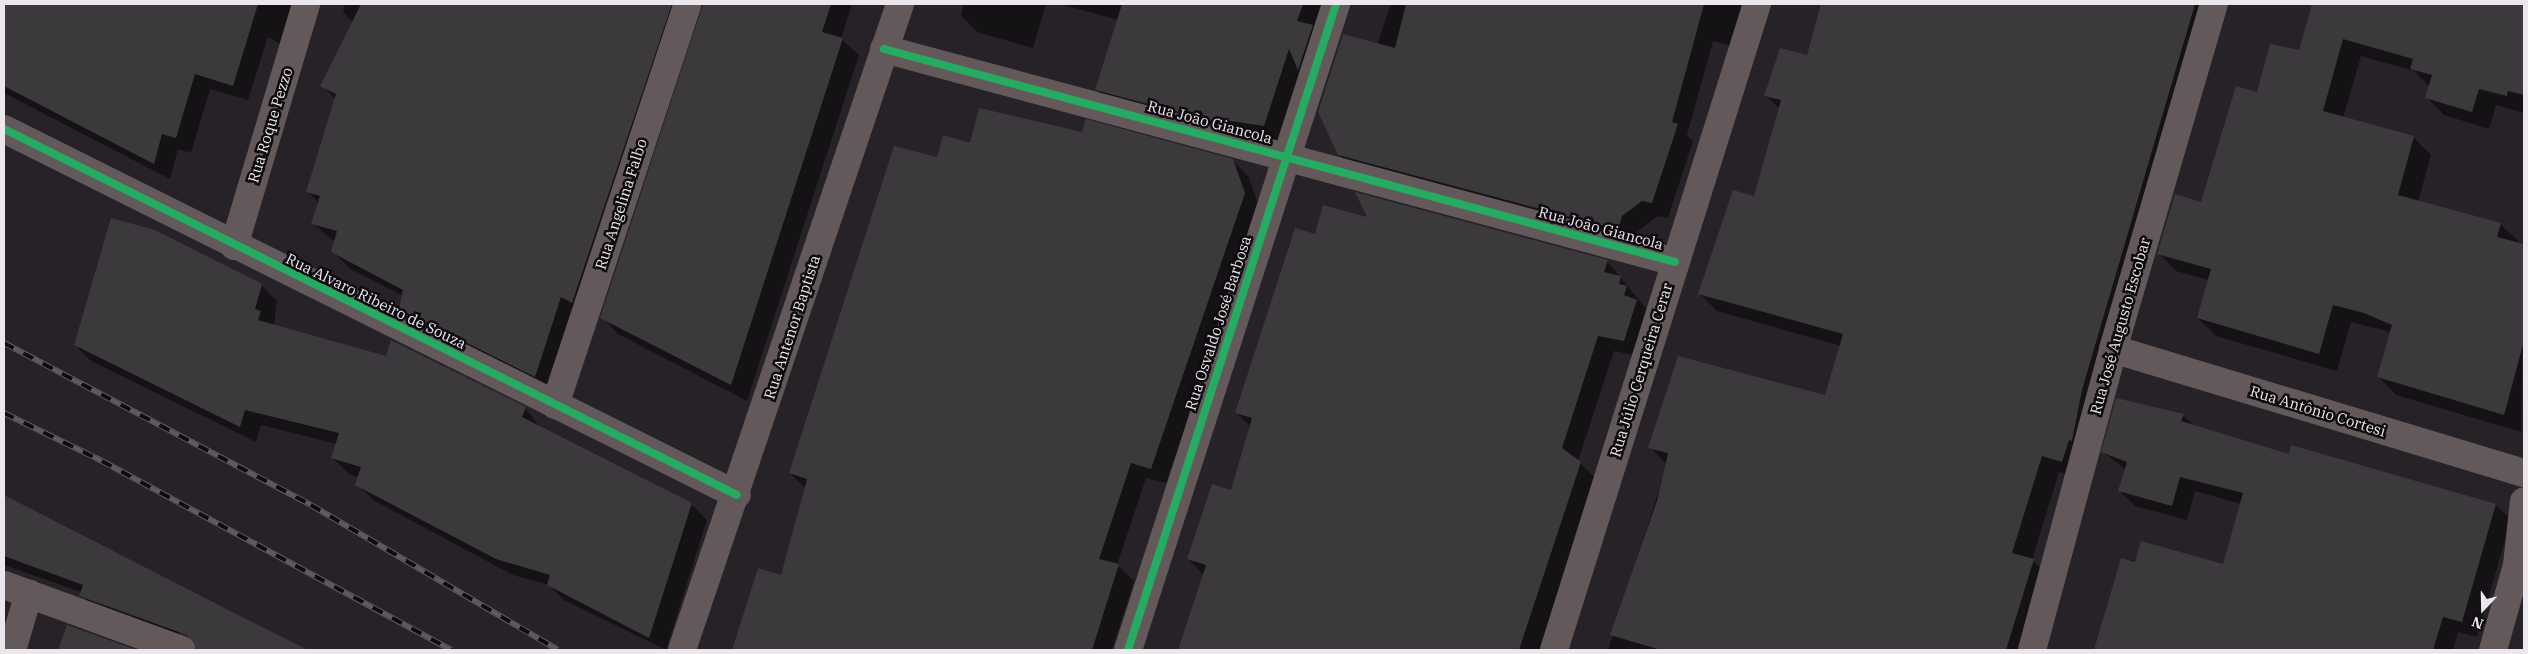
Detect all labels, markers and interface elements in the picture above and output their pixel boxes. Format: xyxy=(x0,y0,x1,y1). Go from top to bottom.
street label: Rua Roque Pezzo xyxy=(244,65,296,185)
street label: Rua João Giancola xyxy=(1146,97,1274,147)
street label: Rua Angelina Falbo xyxy=(591,136,651,272)
street label: Rua João Giancola xyxy=(1537,203,1665,253)
street label: Rua Osvaldo José Barbosa xyxy=(1181,233,1255,413)
street label: Rua José Augusto Escobar xyxy=(2086,236,2154,416)
street label: Rua Alvaro Ribeiro de Souza xyxy=(283,249,469,353)
street label: Rua Antenor Baptista xyxy=(760,253,824,401)
street label: Rua Júlio Cerqueira Cerar xyxy=(1606,281,1676,459)
street label: Rua Antônio Cortesi xyxy=(2248,382,2388,440)
north arrow xyxy=(2458,584,2508,634)
text: N xyxy=(2469,613,2486,633)

